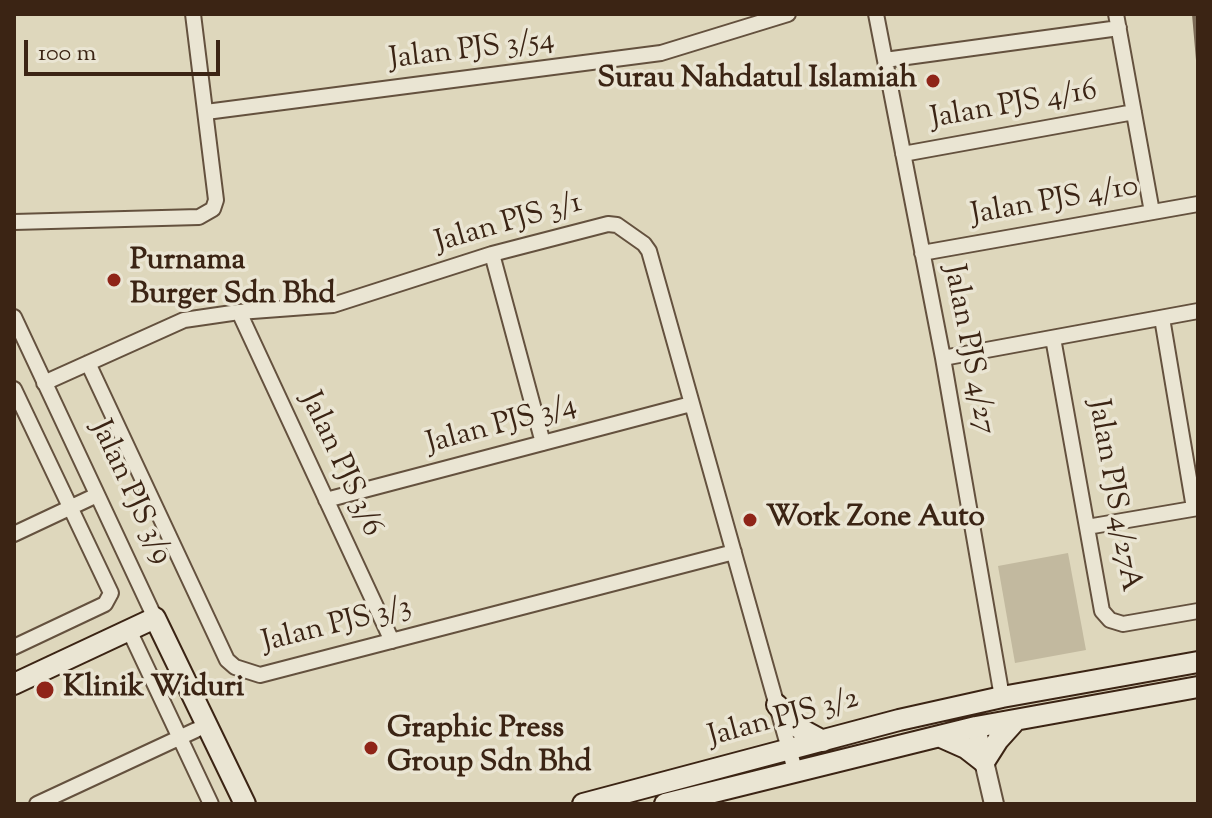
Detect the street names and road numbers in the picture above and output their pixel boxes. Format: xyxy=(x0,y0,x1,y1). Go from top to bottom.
street label: Jalan PJS 3/54 xyxy=(388,24,556,80)
street label: Jalan PJS 4/16 xyxy=(928,75,1100,139)
street label: Jalan PJS 4/10 xyxy=(969,171,1141,235)
street label: Jalan PJS 3/1 xyxy=(432,187,586,263)
street label: Jalan PJS 4/27 xyxy=(933,262,1001,438)
street label: Jalan PJS 3/6 xyxy=(290,387,388,543)
street label: Jalan PJS 3/4 xyxy=(423,390,581,464)
street label: Jalan PJS 4/27A xyxy=(1077,397,1147,595)
street label: Jalan PJS 3/9 xyxy=(80,415,178,571)
street label: Jalan PJS 3/3 xyxy=(259,591,415,663)
street label: Jalan PJS 3/2 xyxy=(705,683,863,757)

